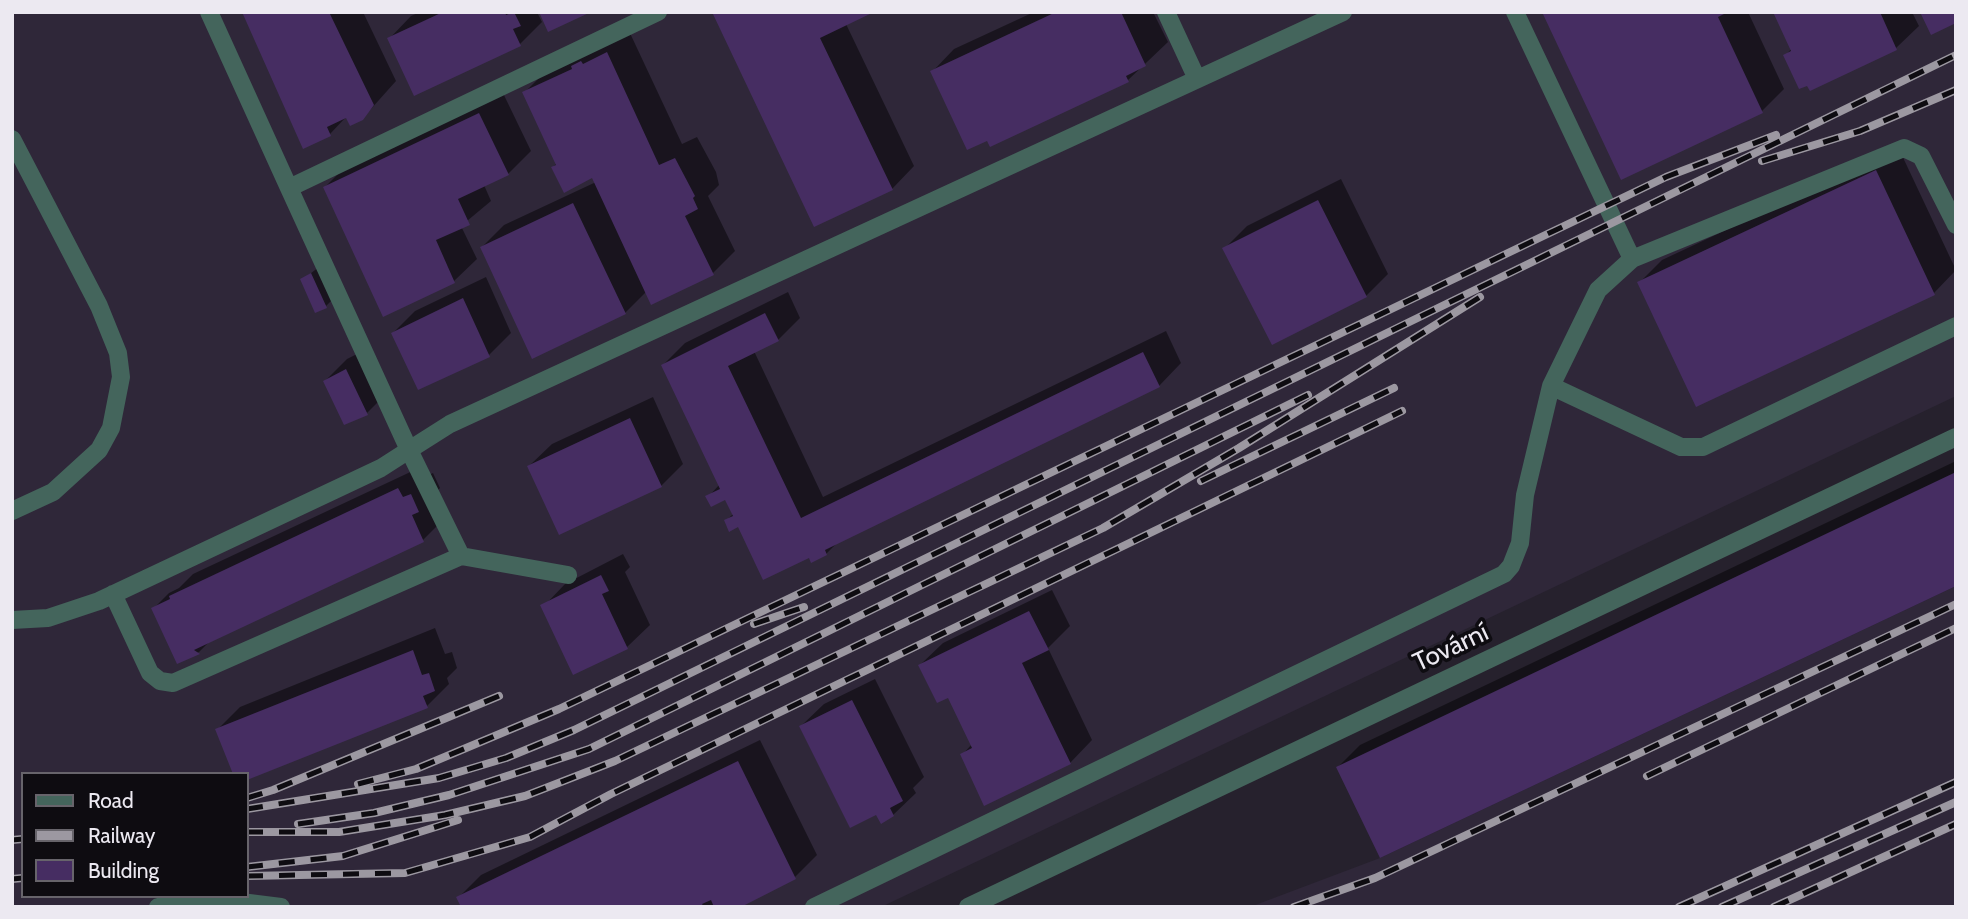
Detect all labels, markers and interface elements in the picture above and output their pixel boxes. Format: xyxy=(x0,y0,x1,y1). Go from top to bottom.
street label: Tovární xyxy=(1408,617,1494,679)
legend xyxy=(21,772,248,898)
text: Road xyxy=(88,788,134,813)
text: Railway xyxy=(88,823,155,848)
text: Building xyxy=(88,858,159,883)

